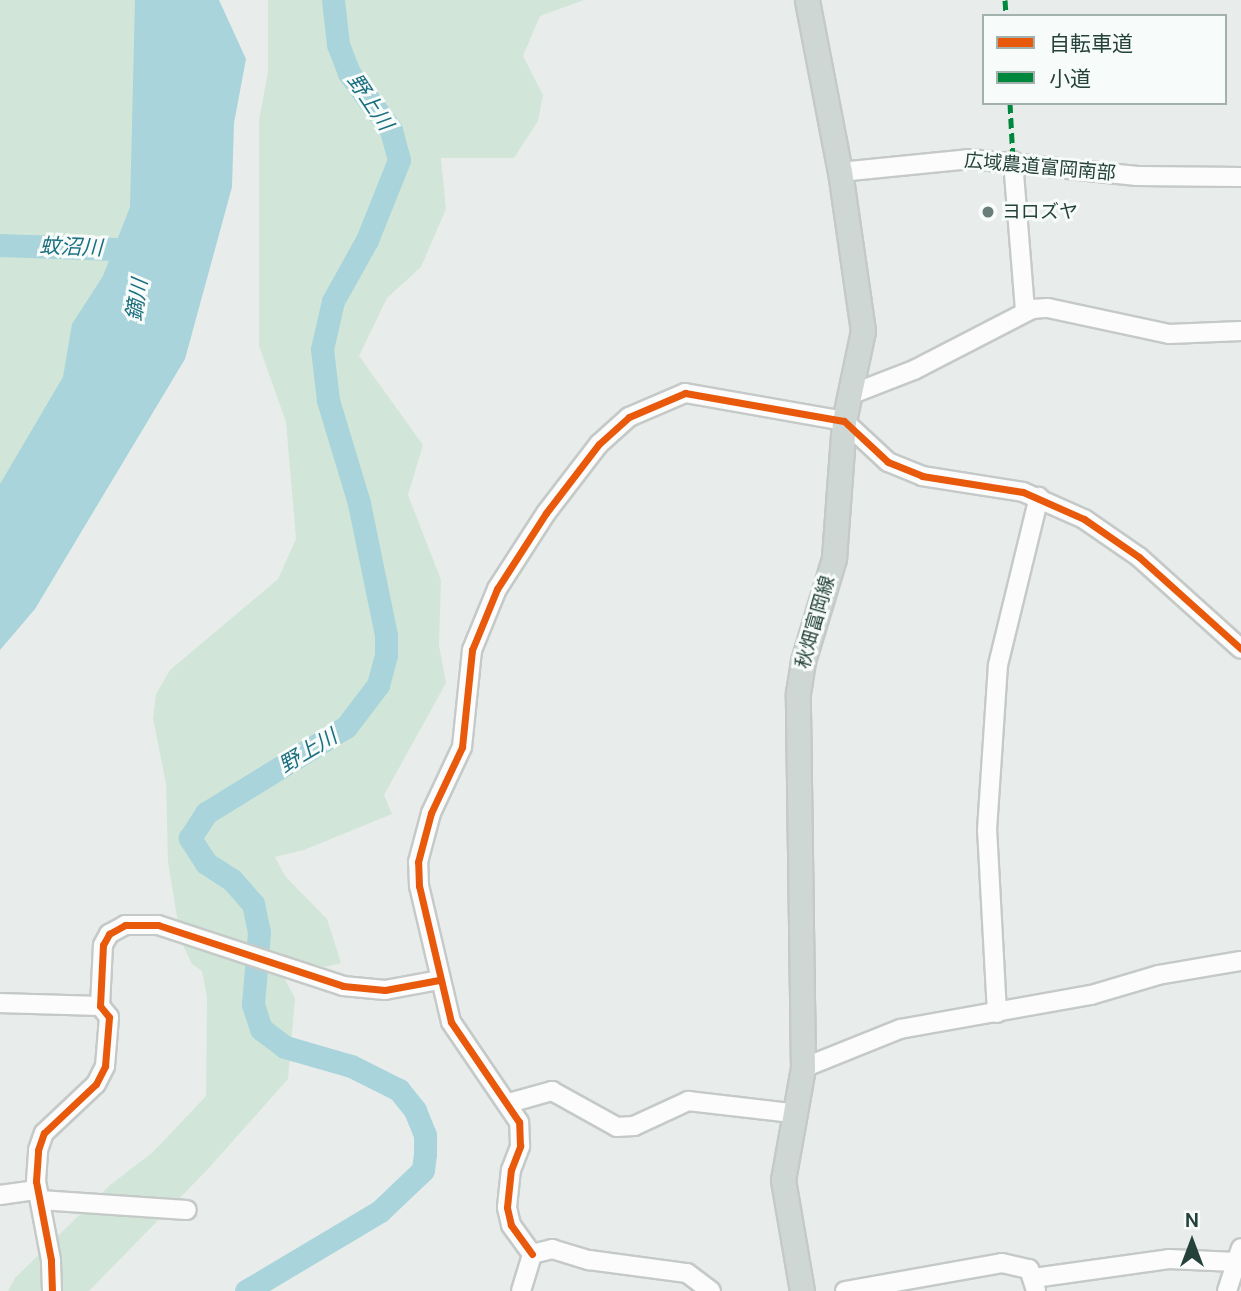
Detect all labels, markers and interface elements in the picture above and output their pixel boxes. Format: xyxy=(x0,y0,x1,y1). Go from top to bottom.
legend xyxy=(982,14,1227,105)
text: 自転車道 xyxy=(1049,30,1133,58)
text: 小道 xyxy=(1049,65,1091,93)
water label: 野上川 xyxy=(342,69,398,135)
street label: 広域農道富岡南部 xyxy=(963,149,1117,185)
place label: ヨロズヤ xyxy=(1002,201,1078,223)
marker: ヨロズヤ xyxy=(980,204,996,220)
water label: 蚊沼川 xyxy=(39,233,103,261)
water label: 鏑川 xyxy=(121,277,153,323)
street label: 秋畑富岡線 xyxy=(791,573,839,671)
water label: 野上川 xyxy=(275,724,341,778)
north arrow xyxy=(1157,1207,1227,1277)
text: N xyxy=(1185,1208,1199,1233)

